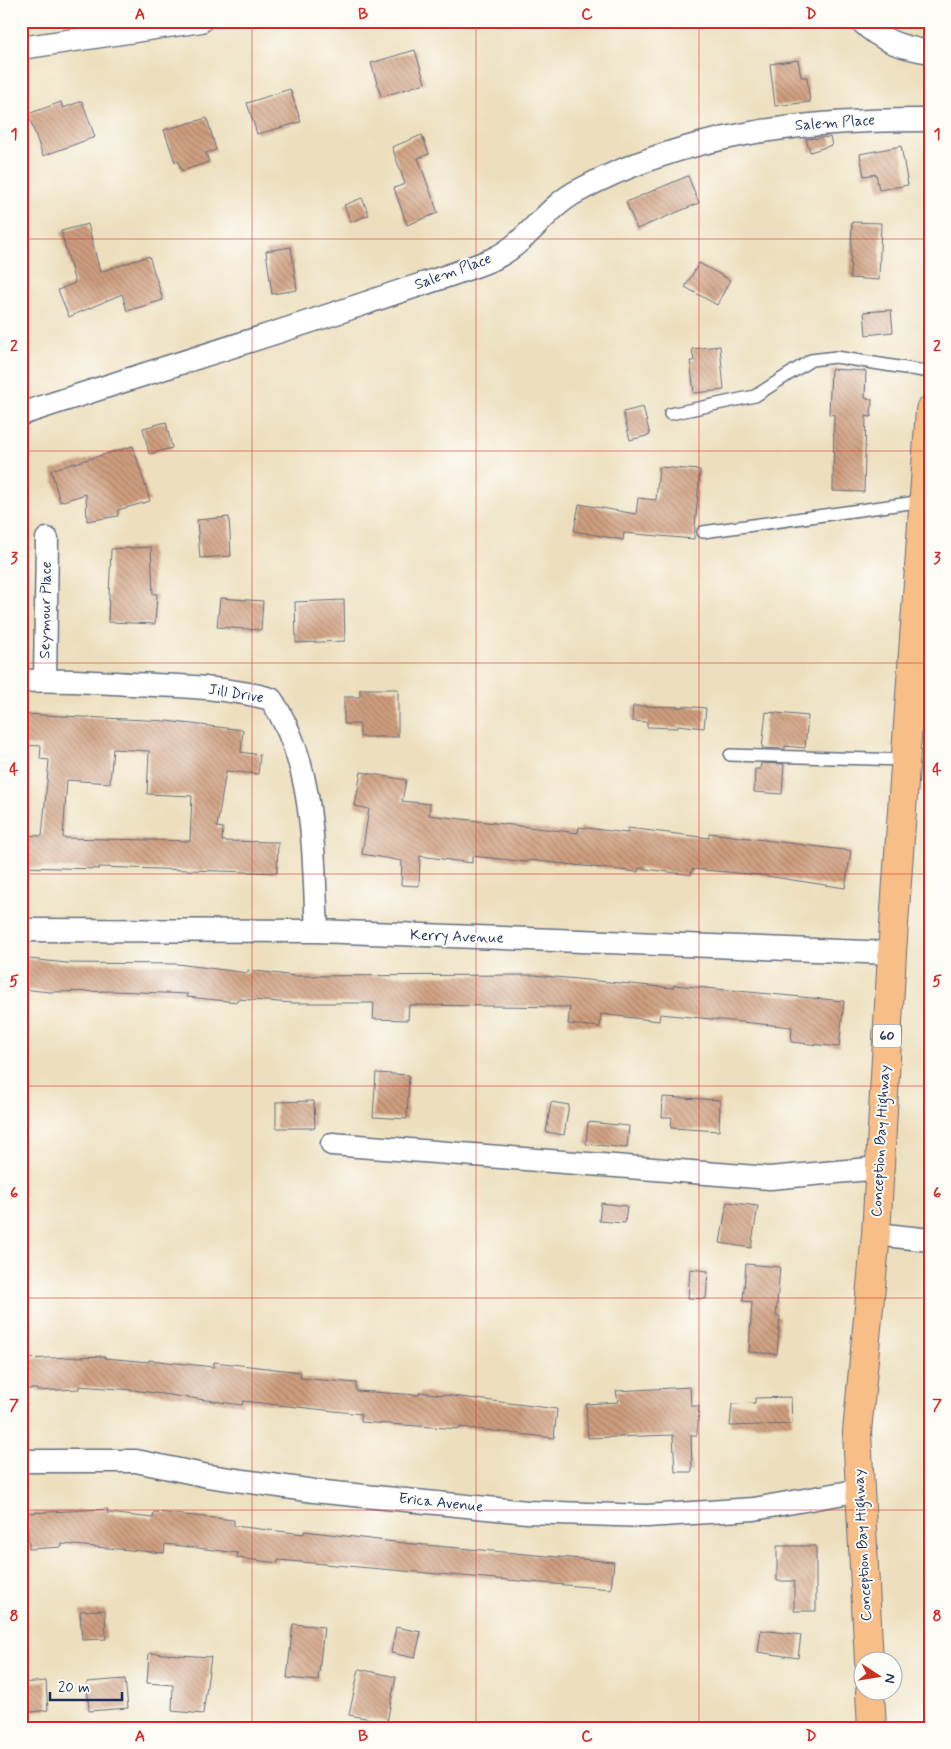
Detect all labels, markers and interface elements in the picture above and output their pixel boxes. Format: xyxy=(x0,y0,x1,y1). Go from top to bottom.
text: A xyxy=(135,4,145,25)
text: B xyxy=(358,4,368,25)
text: C xyxy=(581,4,593,25)
text: D xyxy=(805,4,817,25)
street label: Salem Place xyxy=(794,110,876,136)
text: 1 xyxy=(10,124,18,145)
text: 1 xyxy=(933,124,941,145)
street label: Salem Place xyxy=(412,249,494,295)
text: 2 xyxy=(10,336,18,357)
text: 2 xyxy=(933,336,941,357)
text: 3 xyxy=(10,548,18,569)
text: 3 xyxy=(933,548,941,569)
street label: Seymour Place xyxy=(35,561,57,659)
street label: Jill Drive xyxy=(207,680,265,708)
text: 4 xyxy=(9,759,19,780)
text: 4 xyxy=(932,759,942,780)
street label: Kerry Avenue xyxy=(410,925,504,949)
text: 5 xyxy=(9,971,19,992)
text: 5 xyxy=(932,971,942,992)
road number: 60 xyxy=(873,1024,901,1048)
street label: Conception Bay Highway xyxy=(867,1064,896,1218)
text: 6 xyxy=(10,1183,18,1204)
text: 6 xyxy=(933,1183,941,1204)
text: 7 xyxy=(9,1395,19,1416)
text: 7 xyxy=(932,1395,942,1416)
street label: Conception Bay Highway xyxy=(849,1468,878,1622)
street label: Erica Avenue xyxy=(398,1489,484,1517)
text: 8 xyxy=(9,1606,19,1627)
text: 8 xyxy=(932,1606,942,1627)
north arrow xyxy=(854,1652,904,1702)
scale bar xyxy=(50,1669,122,1701)
text: N xyxy=(880,1672,900,1685)
text: 20 m xyxy=(58,1678,90,1698)
text: A xyxy=(135,1726,145,1747)
text: B xyxy=(358,1726,368,1747)
text: C xyxy=(581,1726,593,1747)
text: D xyxy=(805,1726,817,1747)

